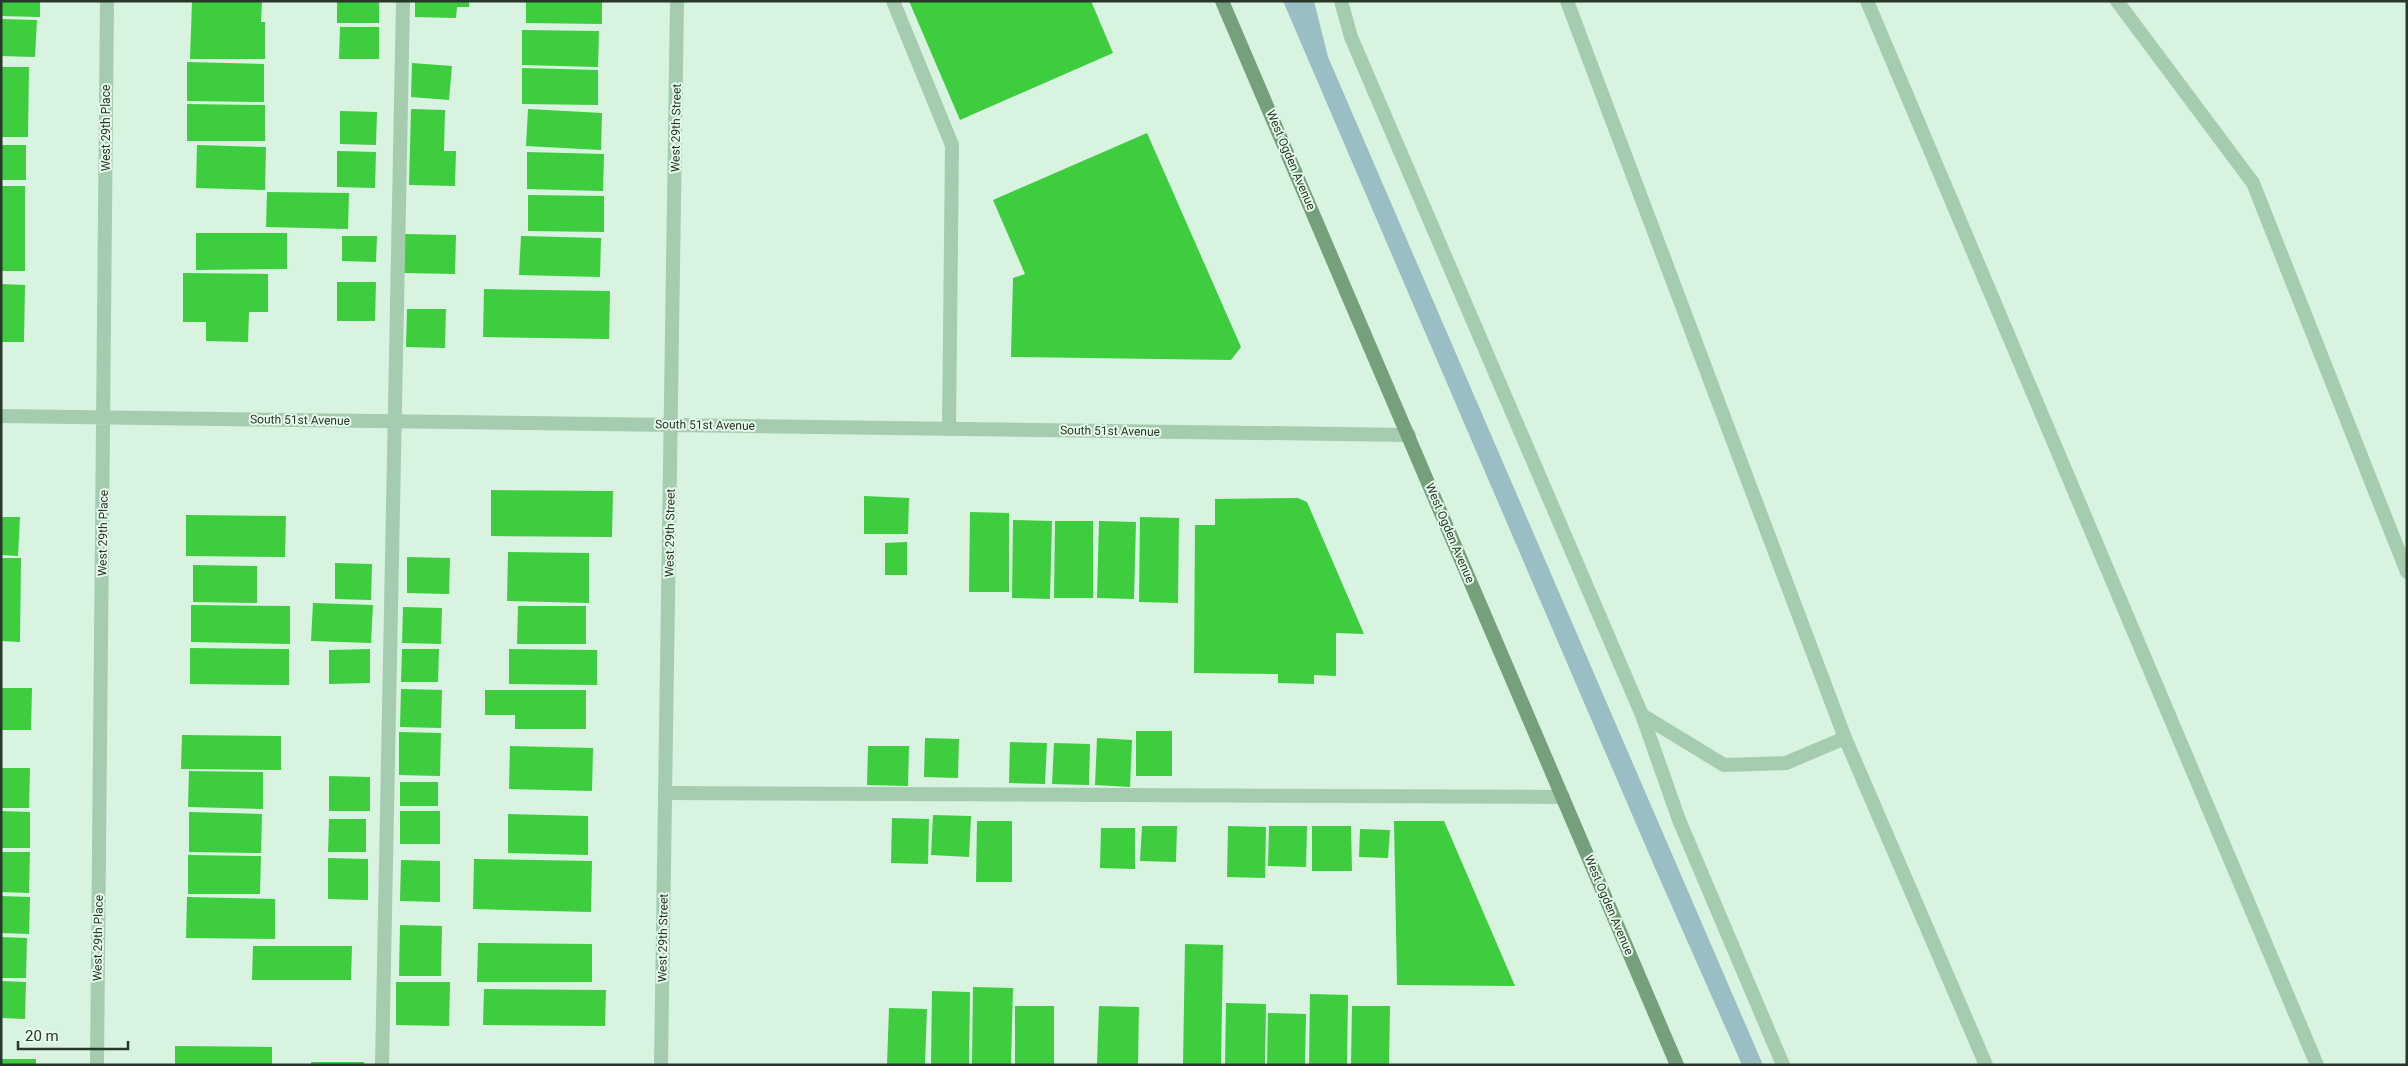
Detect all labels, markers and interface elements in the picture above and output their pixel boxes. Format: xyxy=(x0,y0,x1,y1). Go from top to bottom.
street label: West 29th Street xyxy=(668,84,684,172)
street label: West 29th Place xyxy=(99,85,113,171)
street label: West Ogden Avenue xyxy=(1264,108,1318,212)
street label: South 51st Avenue xyxy=(250,412,350,428)
street label: South 51st Avenue xyxy=(655,417,755,433)
street label: South 51st Avenue xyxy=(1060,423,1160,439)
street label: West Ogden Avenue xyxy=(1423,481,1477,585)
street label: West 29th Street xyxy=(662,489,678,577)
street label: West 29th Place xyxy=(95,490,111,576)
street label: West Ogden Avenue xyxy=(1582,853,1636,957)
street label: West 29th Street xyxy=(655,894,671,982)
street label: West 29th Place xyxy=(90,895,106,981)
scale bar xyxy=(18,1018,128,1050)
text: 20 m xyxy=(25,1027,59,1045)

